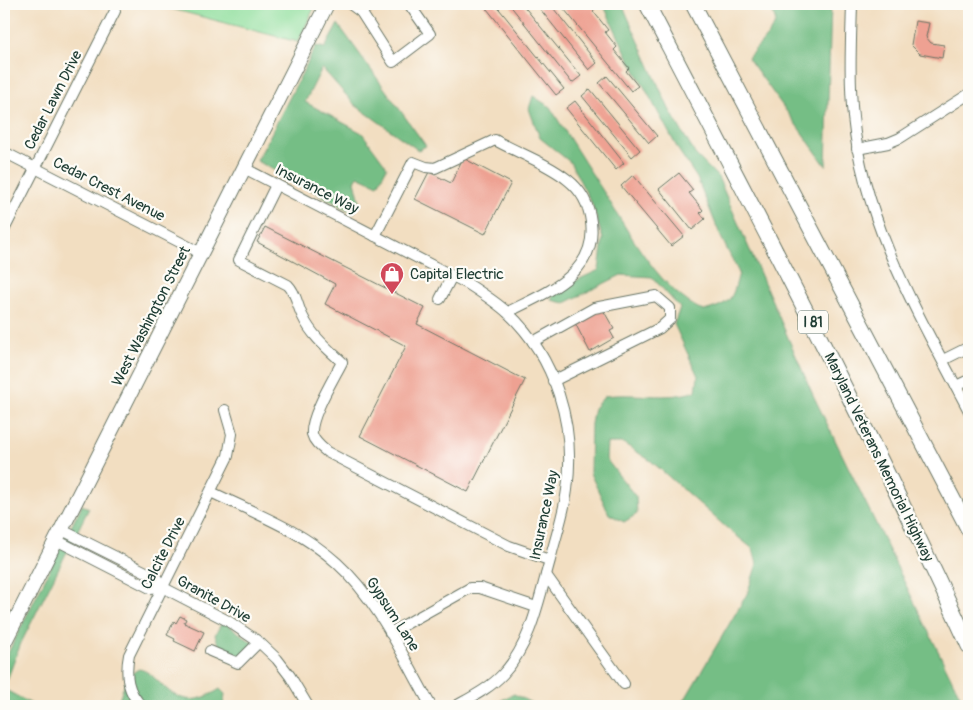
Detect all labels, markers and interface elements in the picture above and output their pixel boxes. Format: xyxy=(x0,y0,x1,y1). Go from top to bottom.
street label: Cedar Lawn Drive xyxy=(20,47,87,153)
street label: Cedar Crest Avenue xyxy=(49,153,169,226)
street label: Insurance Way xyxy=(272,160,362,219)
street label: West Washington Street xyxy=(108,242,195,390)
shop icon: Capital Electric xyxy=(379,261,405,295)
place label: Capital Electric xyxy=(410,265,504,284)
road number: I 81 xyxy=(798,311,828,334)
street label: Maryland Veterans Memorial Highway xyxy=(820,350,938,565)
street label: Insurance Way xyxy=(526,468,563,562)
street label: Calcite Drive xyxy=(137,513,190,593)
street label: Granite Drive xyxy=(173,571,255,628)
street label: Gypsum Lane xyxy=(362,574,424,655)

